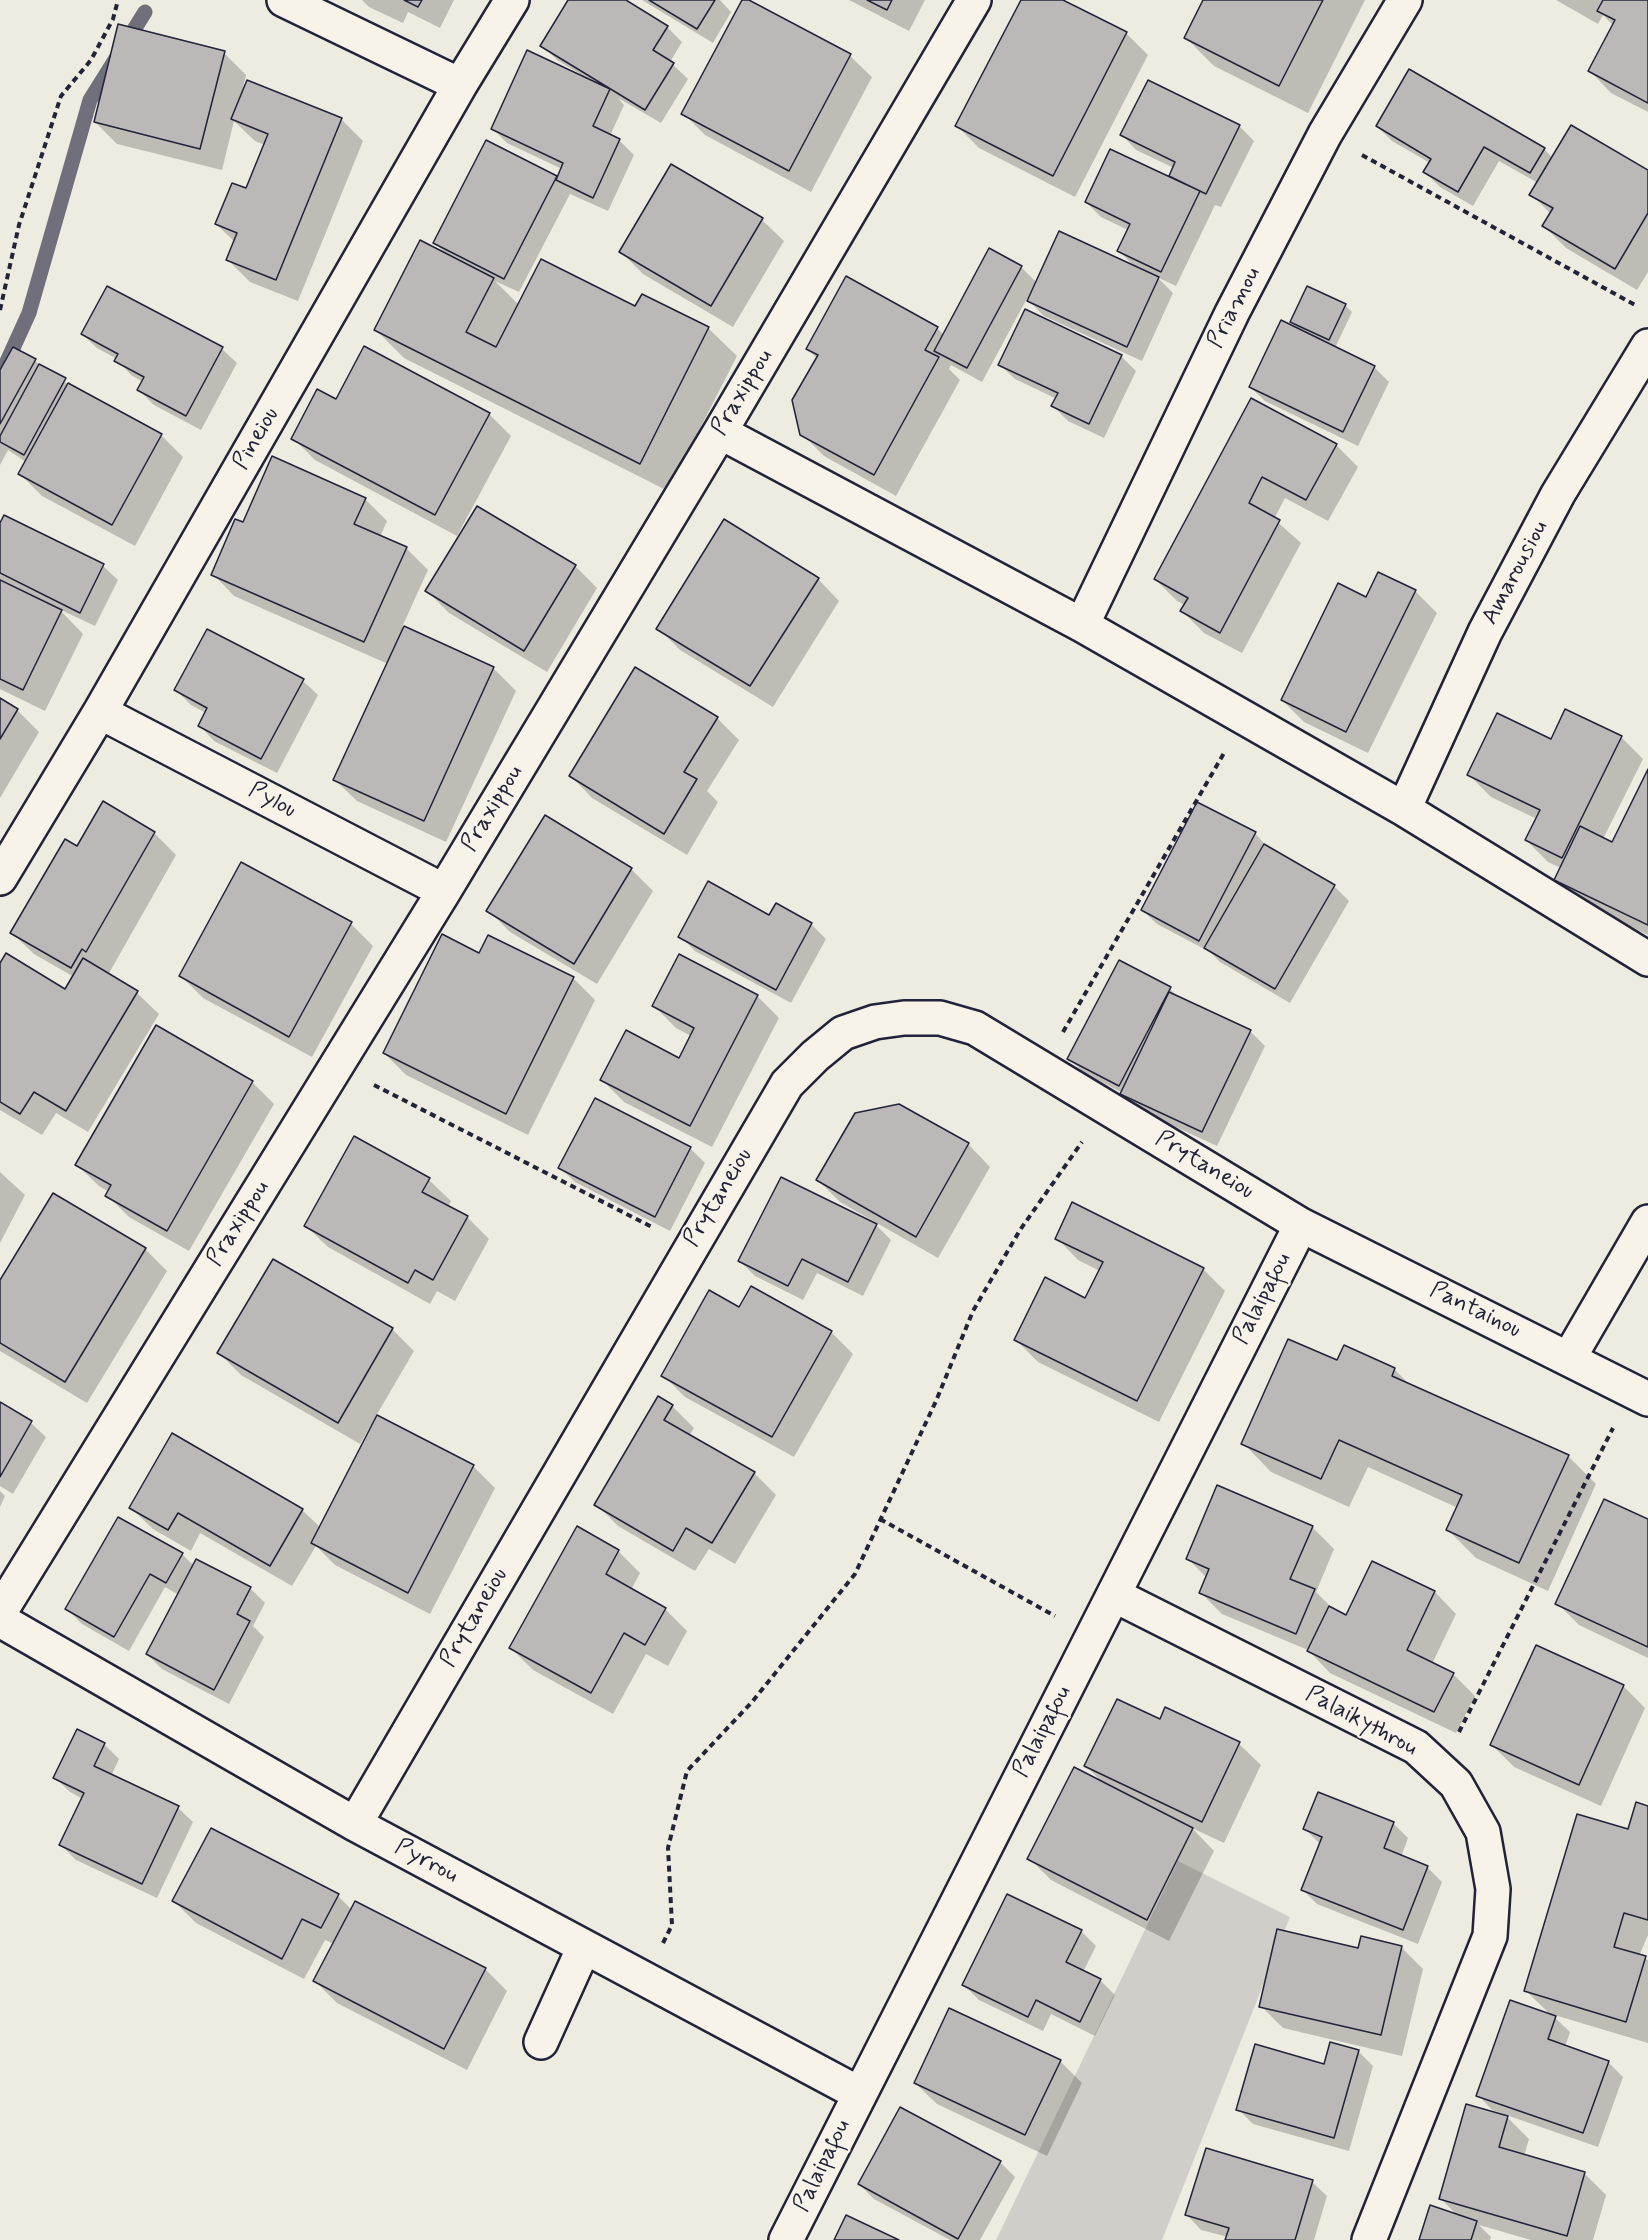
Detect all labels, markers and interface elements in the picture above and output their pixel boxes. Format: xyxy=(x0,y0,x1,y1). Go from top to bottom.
street label: Priamou xyxy=(1202,262,1268,354)
street label: Praxippou xyxy=(706,345,780,441)
street label: Pineiou xyxy=(228,403,286,475)
street label: Amarousiou xyxy=(1477,516,1555,630)
street label: Praxippou xyxy=(456,761,530,857)
street label: Pylou xyxy=(243,777,301,825)
street label: Prytaneiou xyxy=(1149,1125,1259,1207)
street label: Prytaneiou xyxy=(678,1143,760,1253)
street label: Praxippou xyxy=(201,1176,277,1272)
street label: Palaipafou xyxy=(1228,1248,1298,1350)
street label: Pantainou xyxy=(1425,1277,1525,1345)
street label: Prytaneiou xyxy=(435,1563,515,1673)
street label: Palaipafou xyxy=(1008,1681,1078,1783)
street label: Palaikythrou xyxy=(1300,1681,1422,1763)
street label: Pyrrou xyxy=(389,1833,463,1891)
street label: Palaipafou xyxy=(788,2115,858,2217)

